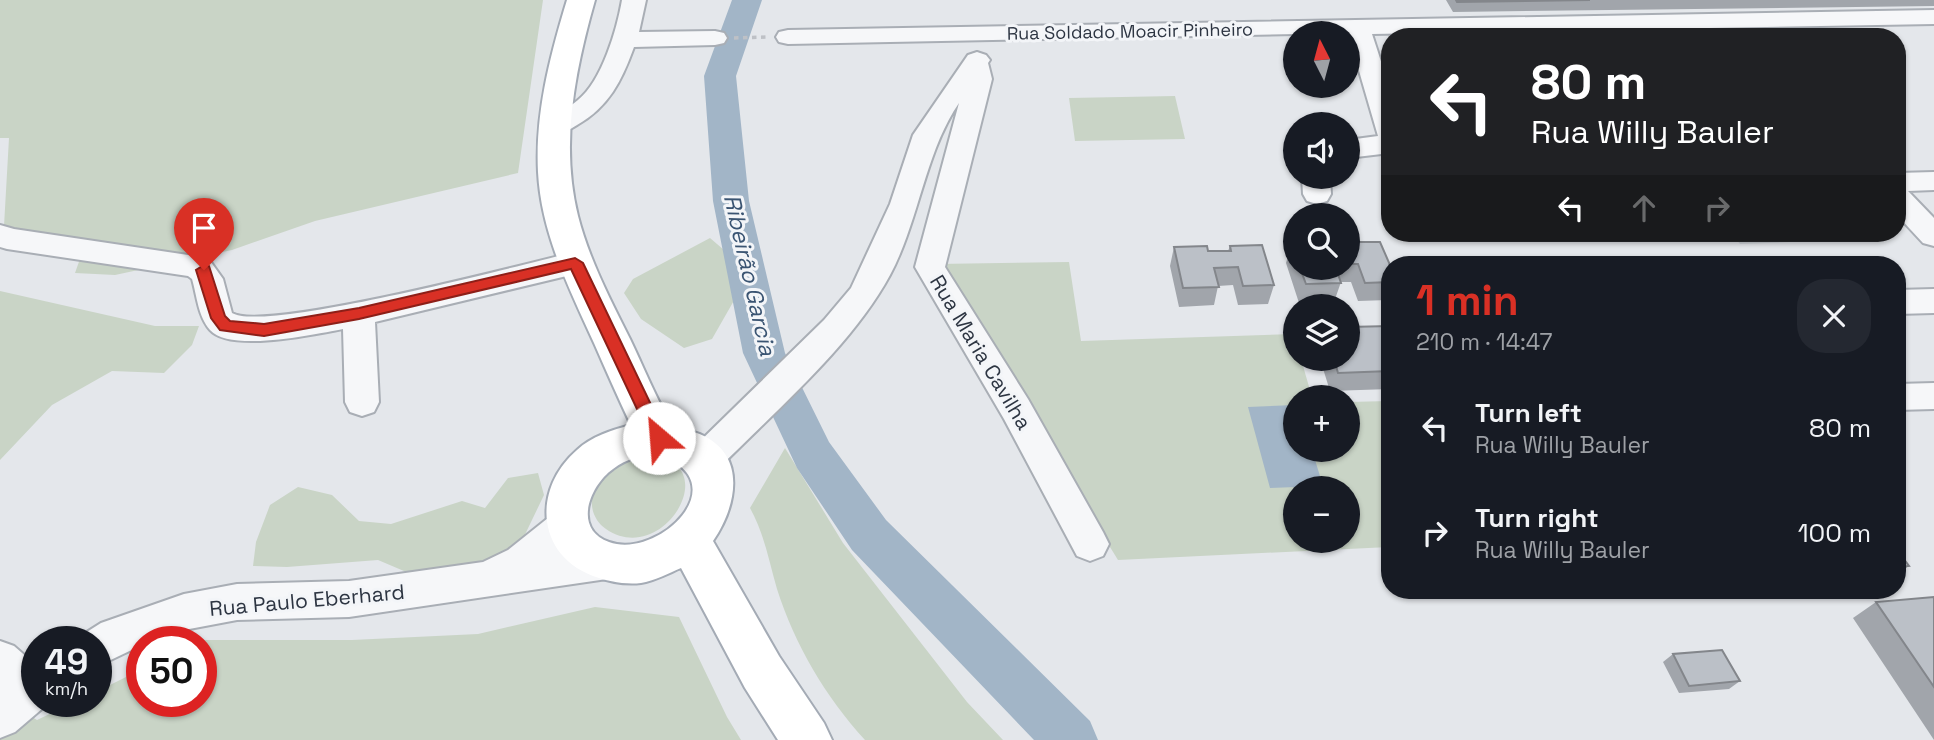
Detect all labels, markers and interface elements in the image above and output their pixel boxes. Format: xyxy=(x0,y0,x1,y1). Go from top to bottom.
street label: Rua Soldado Moacir Pinheiro xyxy=(1007,17,1253,45)
north arrow xyxy=(1283,21,1360,98)
map controls xyxy=(1283,21,1360,553)
text: 80 m xyxy=(1531,51,1646,113)
icon: left xyxy=(1416,56,1507,147)
button: sound xyxy=(1283,112,1360,189)
text: Rua Willy Bauler xyxy=(1531,112,1774,152)
icon: left xyxy=(1552,189,1590,227)
icon: ahead xyxy=(1625,189,1663,227)
icon: right xyxy=(1698,189,1736,227)
water label: Ribeirão Garcia xyxy=(717,191,783,359)
pin xyxy=(174,198,234,270)
button: search xyxy=(1283,203,1360,280)
icon: arrive xyxy=(185,209,223,247)
street label: Rua Maria Cavilha xyxy=(924,270,1038,434)
text: 1 min xyxy=(1416,274,1519,327)
button: close xyxy=(1797,279,1871,353)
button: layers xyxy=(1283,294,1360,371)
text: 210 m · 14:47 xyxy=(1416,327,1552,357)
button: + xyxy=(1283,385,1360,462)
text: Turn left xyxy=(1475,396,1582,430)
position arrow xyxy=(622,401,696,475)
icon: left xyxy=(1416,409,1454,447)
text: 80 m xyxy=(1809,411,1871,445)
text: Rua Willy Bauler xyxy=(1475,430,1650,460)
button: − xyxy=(1283,476,1360,553)
text: Turn right xyxy=(1475,501,1599,535)
icon: right xyxy=(1416,514,1454,552)
text: 100 m xyxy=(1798,516,1871,550)
text: Rua Willy Bauler xyxy=(1475,535,1650,565)
street label: Rua Paulo Eberhard xyxy=(208,578,406,622)
speed limit sign: 50 xyxy=(126,626,217,717)
text: 49 xyxy=(45,640,88,684)
text: km/h xyxy=(45,677,88,700)

